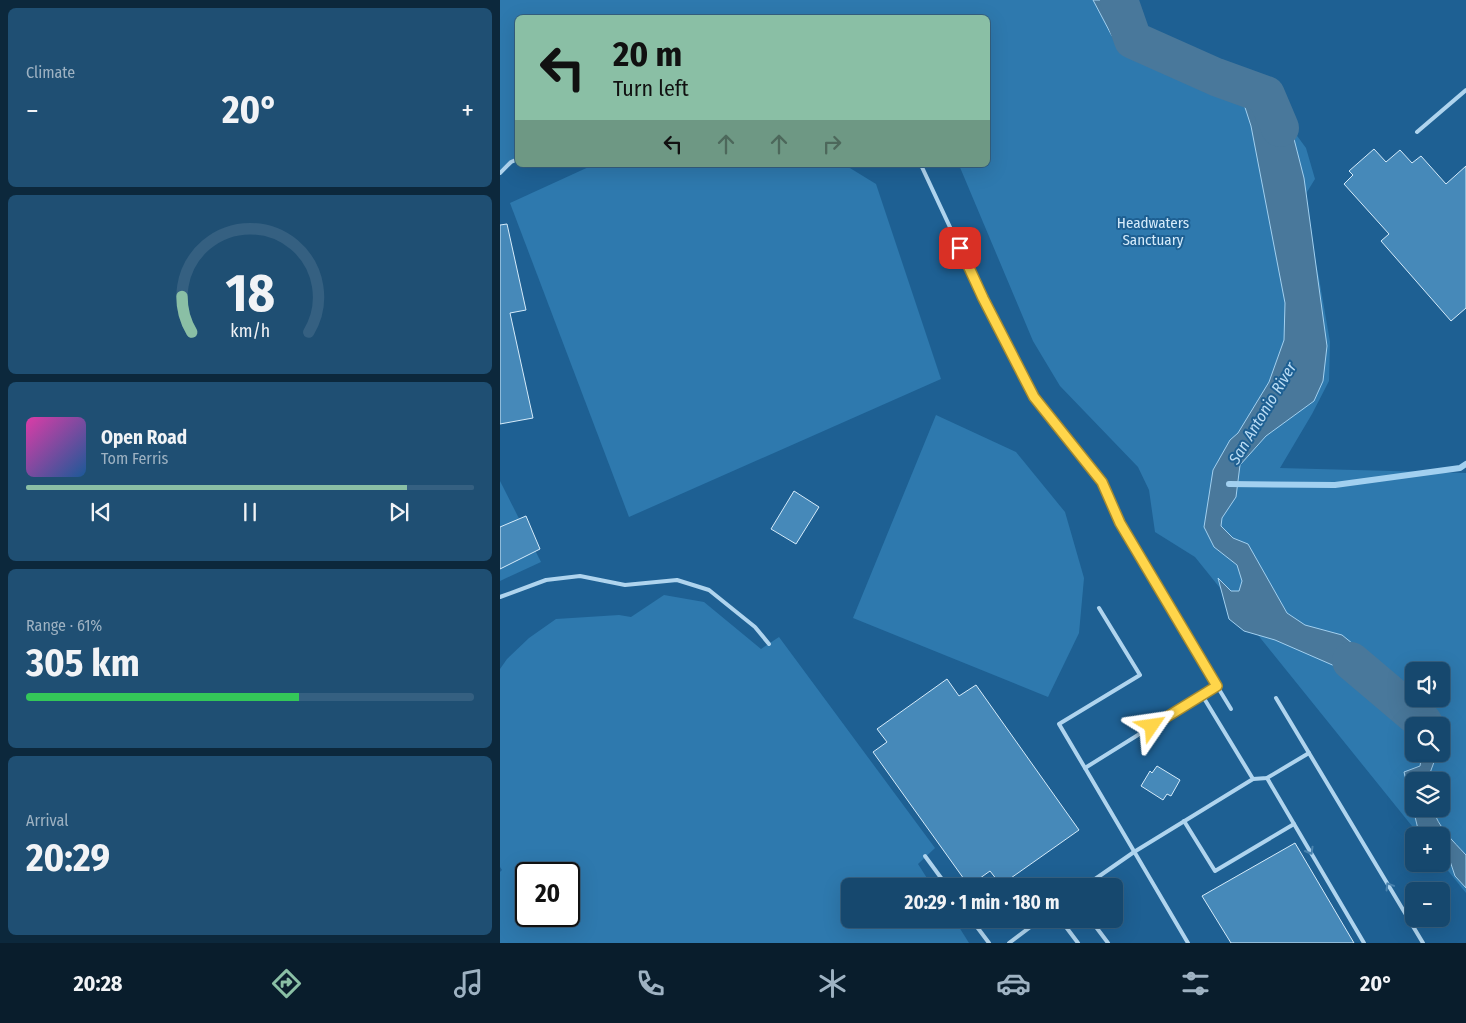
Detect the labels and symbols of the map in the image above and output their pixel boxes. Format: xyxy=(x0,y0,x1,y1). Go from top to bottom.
park label: Headwaters Sanctuary xyxy=(1117,214,1189,249)
pin xyxy=(939,227,981,269)
water label: San Antonio River xyxy=(1224,359,1301,468)
position arrow xyxy=(1125,699,1177,751)
one-way arrow xyxy=(1304,845,1314,854)
speed limit sign: 20 xyxy=(515,862,580,927)
one-way arrow xyxy=(1386,883,1396,892)

